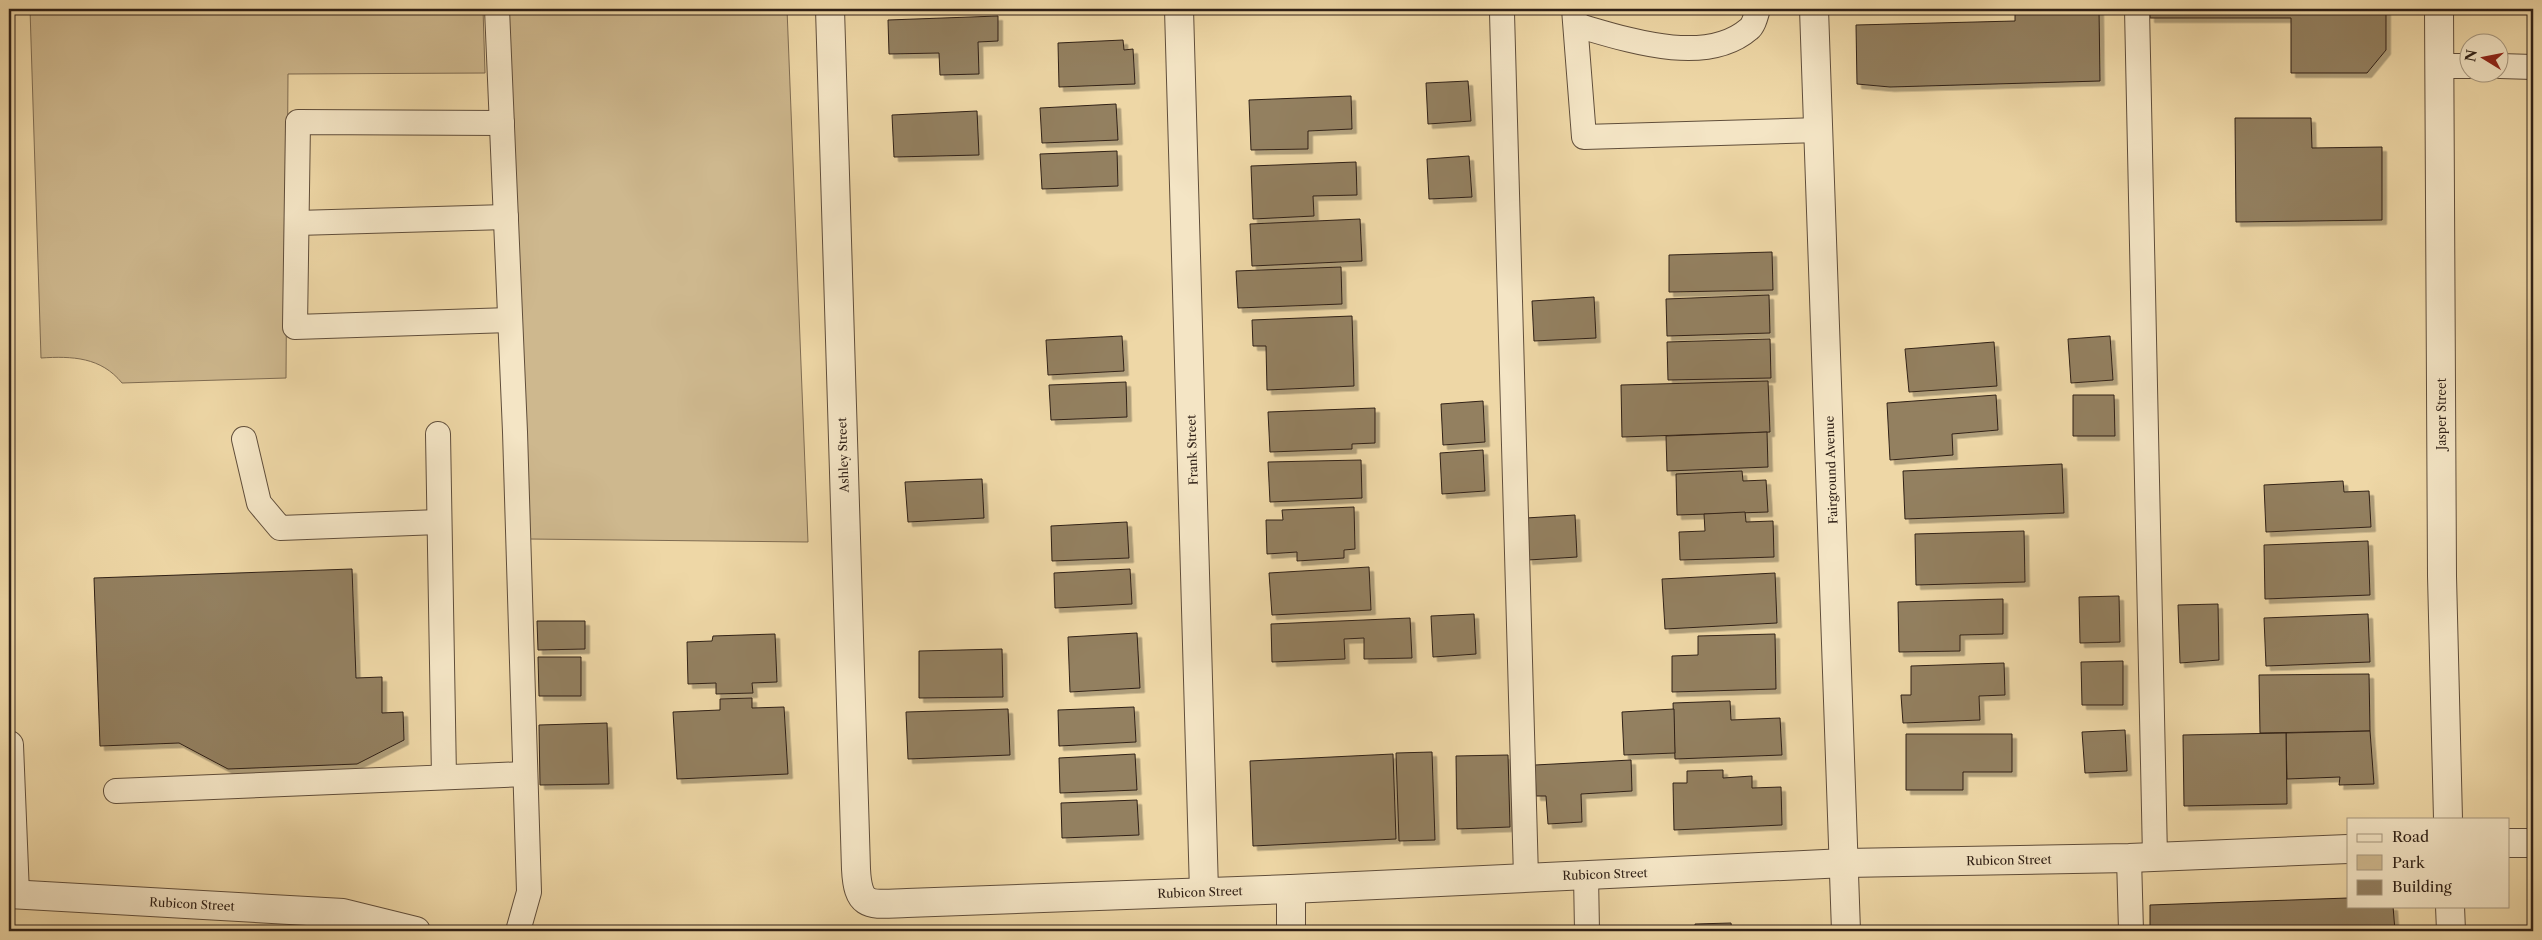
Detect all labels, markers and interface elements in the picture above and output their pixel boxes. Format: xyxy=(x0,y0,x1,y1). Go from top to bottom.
north arrow xyxy=(2460,32,2510,82)
text: N xyxy=(2461,48,2481,63)
street label: Jasper Street xyxy=(2434,377,2449,452)
street label: Frank Street xyxy=(1183,414,1201,485)
street label: Fairground Avenue xyxy=(1822,415,1840,524)
street label: Ashley Street xyxy=(834,416,852,494)
legend xyxy=(2347,818,2510,908)
text: Road xyxy=(2392,827,2429,846)
street label: Rubicon Street xyxy=(1966,852,2053,868)
text: Park xyxy=(2392,853,2426,872)
street label: Rubicon Street xyxy=(1562,865,1649,883)
text: Building xyxy=(2392,877,2452,896)
street label: Rubicon Street xyxy=(1157,883,1244,901)
street label: Rubicon Street xyxy=(149,894,236,914)

